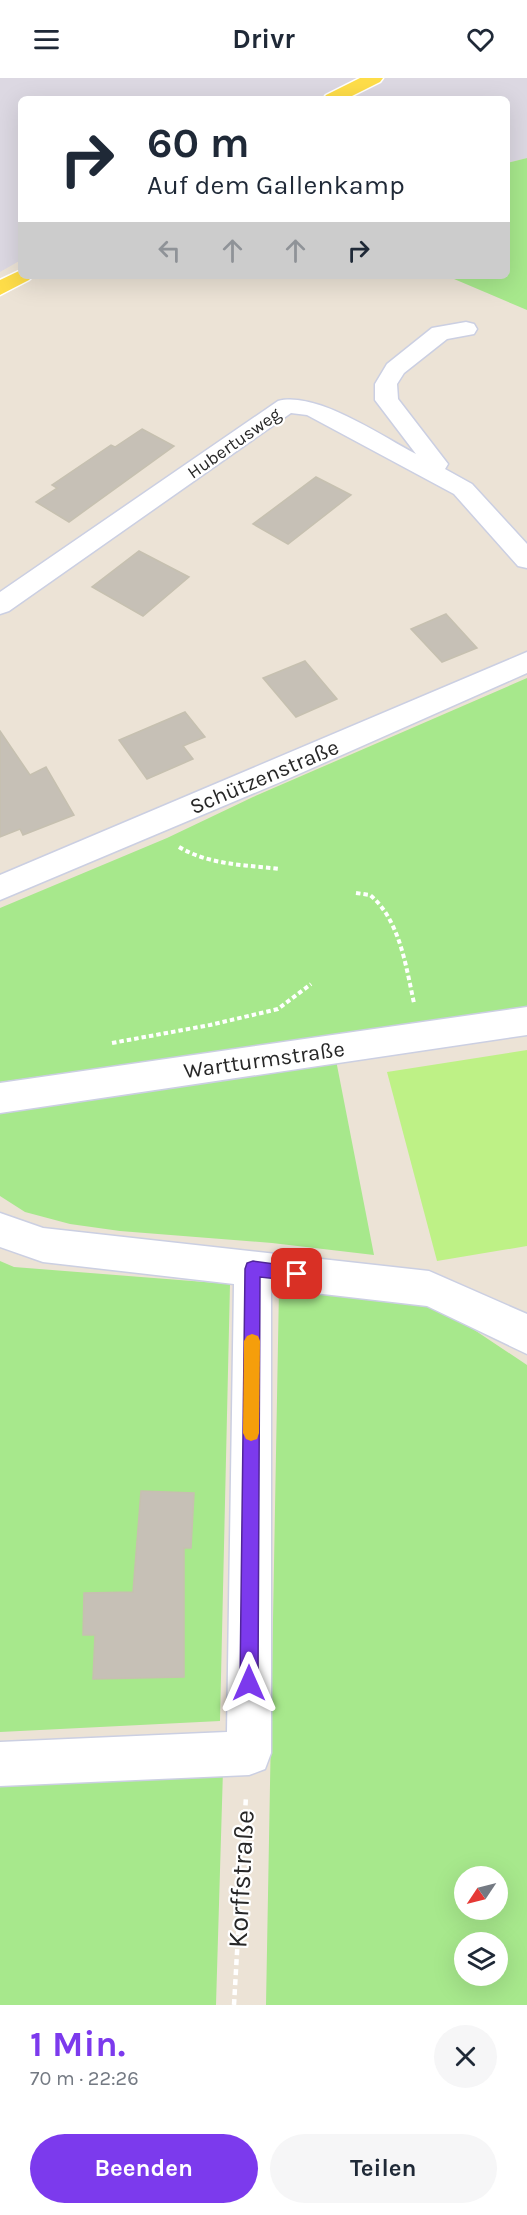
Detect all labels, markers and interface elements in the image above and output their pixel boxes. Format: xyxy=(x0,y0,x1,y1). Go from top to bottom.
icon: menu xyxy=(30,23,63,56)
text: Drivr xyxy=(232,23,295,55)
icon: heart xyxy=(464,23,497,56)
text: 60 m xyxy=(147,118,250,168)
icon: right xyxy=(48,120,126,198)
text: Auf dem Gallenkamp xyxy=(147,169,405,201)
icon: left xyxy=(153,234,186,267)
icon: ahead xyxy=(216,234,249,267)
icon: ahead xyxy=(279,234,312,267)
icon: right xyxy=(342,234,375,267)
street label: Hubertusweg xyxy=(183,403,285,483)
street label: Schützenstraße xyxy=(186,734,343,820)
street label: Wartturmstraße xyxy=(182,1036,346,1084)
pin xyxy=(271,1248,322,1299)
icon: arrive xyxy=(280,1257,313,1290)
position arrow xyxy=(217,1651,281,1715)
street label: Korffstraße xyxy=(221,1809,261,1949)
north arrow xyxy=(454,1866,508,1920)
map controls xyxy=(454,1866,508,1986)
button: layers xyxy=(454,1932,508,1986)
text: 1 Min. xyxy=(30,2023,125,2065)
button: close xyxy=(434,2025,497,2088)
text: 70 m · 22:26 xyxy=(30,2067,139,2090)
button: Beenden xyxy=(30,2134,258,2203)
button: Teilen xyxy=(270,2134,497,2203)

